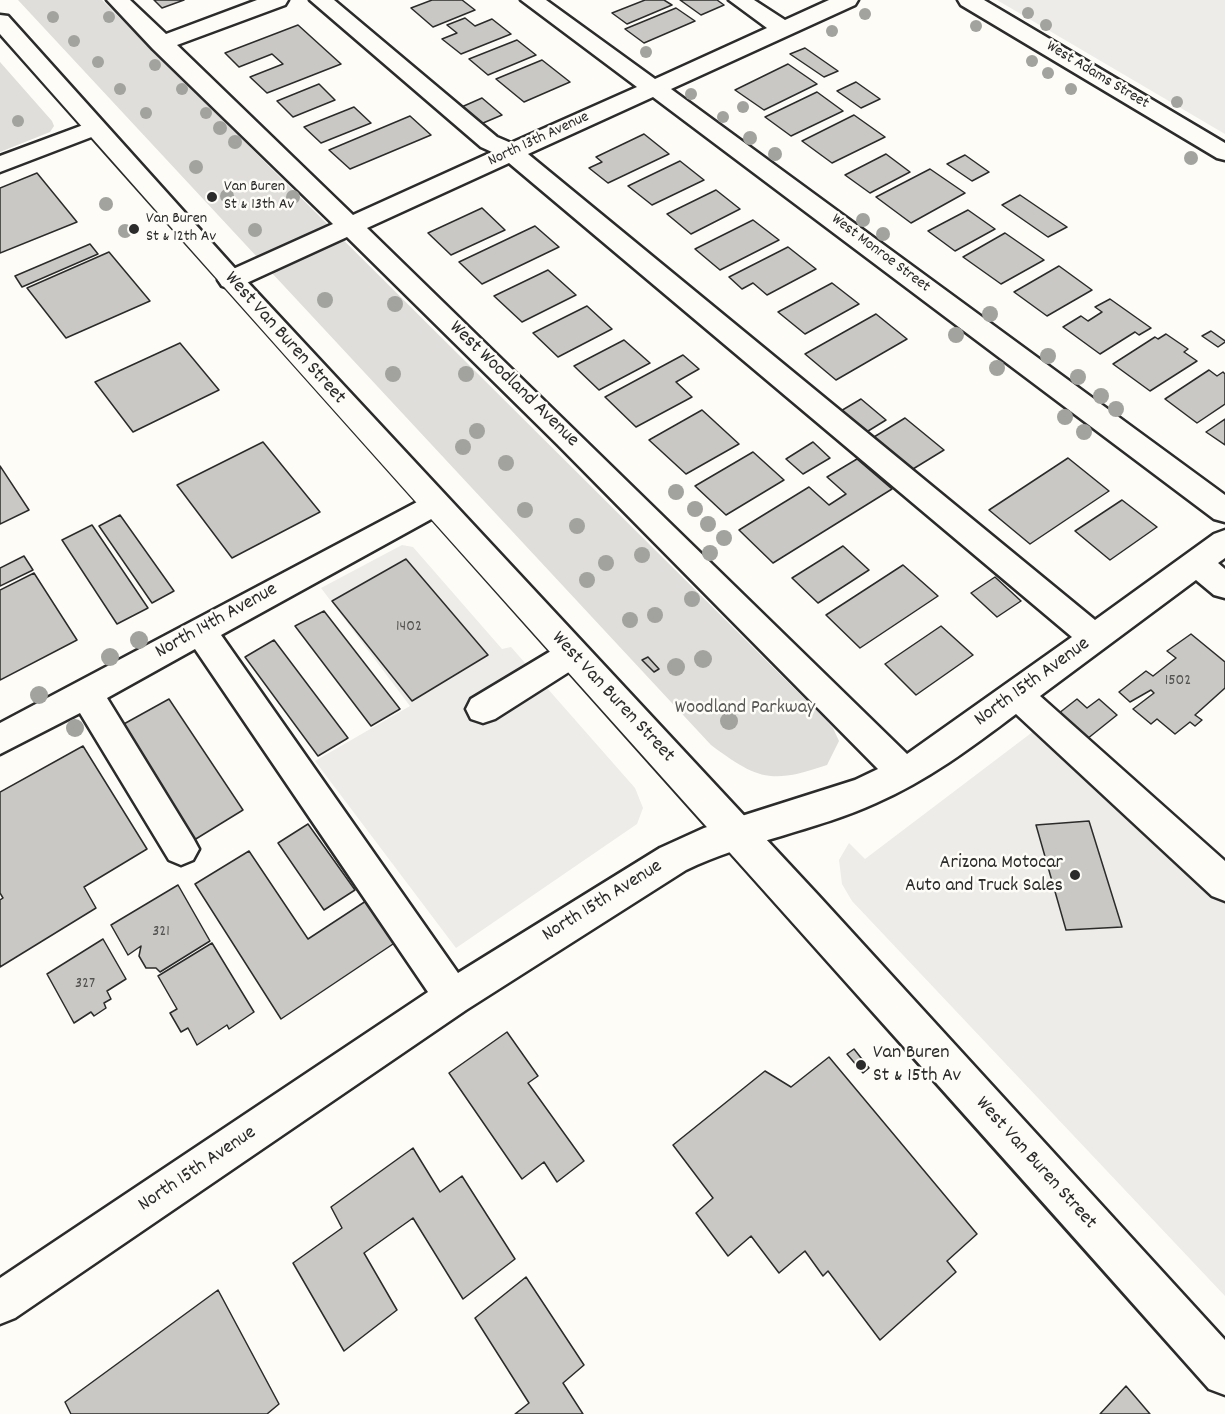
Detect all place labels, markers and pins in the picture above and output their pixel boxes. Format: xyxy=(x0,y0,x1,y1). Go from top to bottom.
place label: Van Buren St & 13th Av xyxy=(224,178,294,216)
marker: Van Buren St & 13th Av xyxy=(205,190,219,204)
place label: Van Buren St & 12th Av xyxy=(146,210,216,248)
marker: Van Buren St & 12th Av xyxy=(127,222,141,236)
place label: Arizona Motocar Auto and Truck Sales xyxy=(905,852,1063,899)
marker: Arizona Motocar Auto and Truck Sales xyxy=(1068,868,1082,882)
place label: Van Buren St & 15th Av xyxy=(873,1042,961,1089)
marker: Van Buren St & 15th Av xyxy=(854,1058,868,1072)

